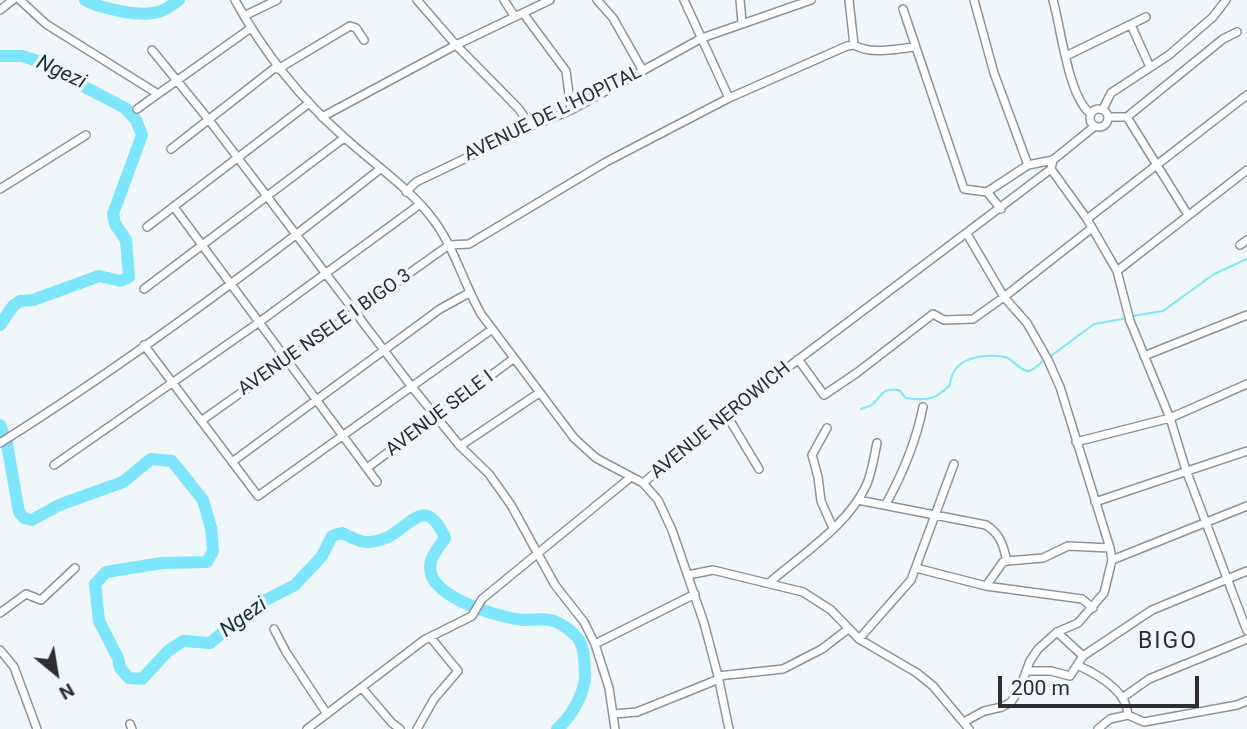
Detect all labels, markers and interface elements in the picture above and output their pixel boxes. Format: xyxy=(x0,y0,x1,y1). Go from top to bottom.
water label: Ngezi xyxy=(32,51,90,95)
street label: AVENUE DE L'HOPITAL xyxy=(461,61,645,167)
street label: AVENUE NSELE I BIGO 3 xyxy=(234,265,416,401)
street label: AVENUE NEROWICH xyxy=(647,358,795,484)
street label: AVENUE SELE I xyxy=(382,366,498,462)
water label: Ngezi xyxy=(216,593,272,643)
district label: BIGO xyxy=(1138,628,1198,656)
north arrow xyxy=(21,638,91,708)
scale bar xyxy=(1002,662,1203,706)
text: 200 m xyxy=(1011,676,1070,700)
text: N xyxy=(55,678,78,705)

